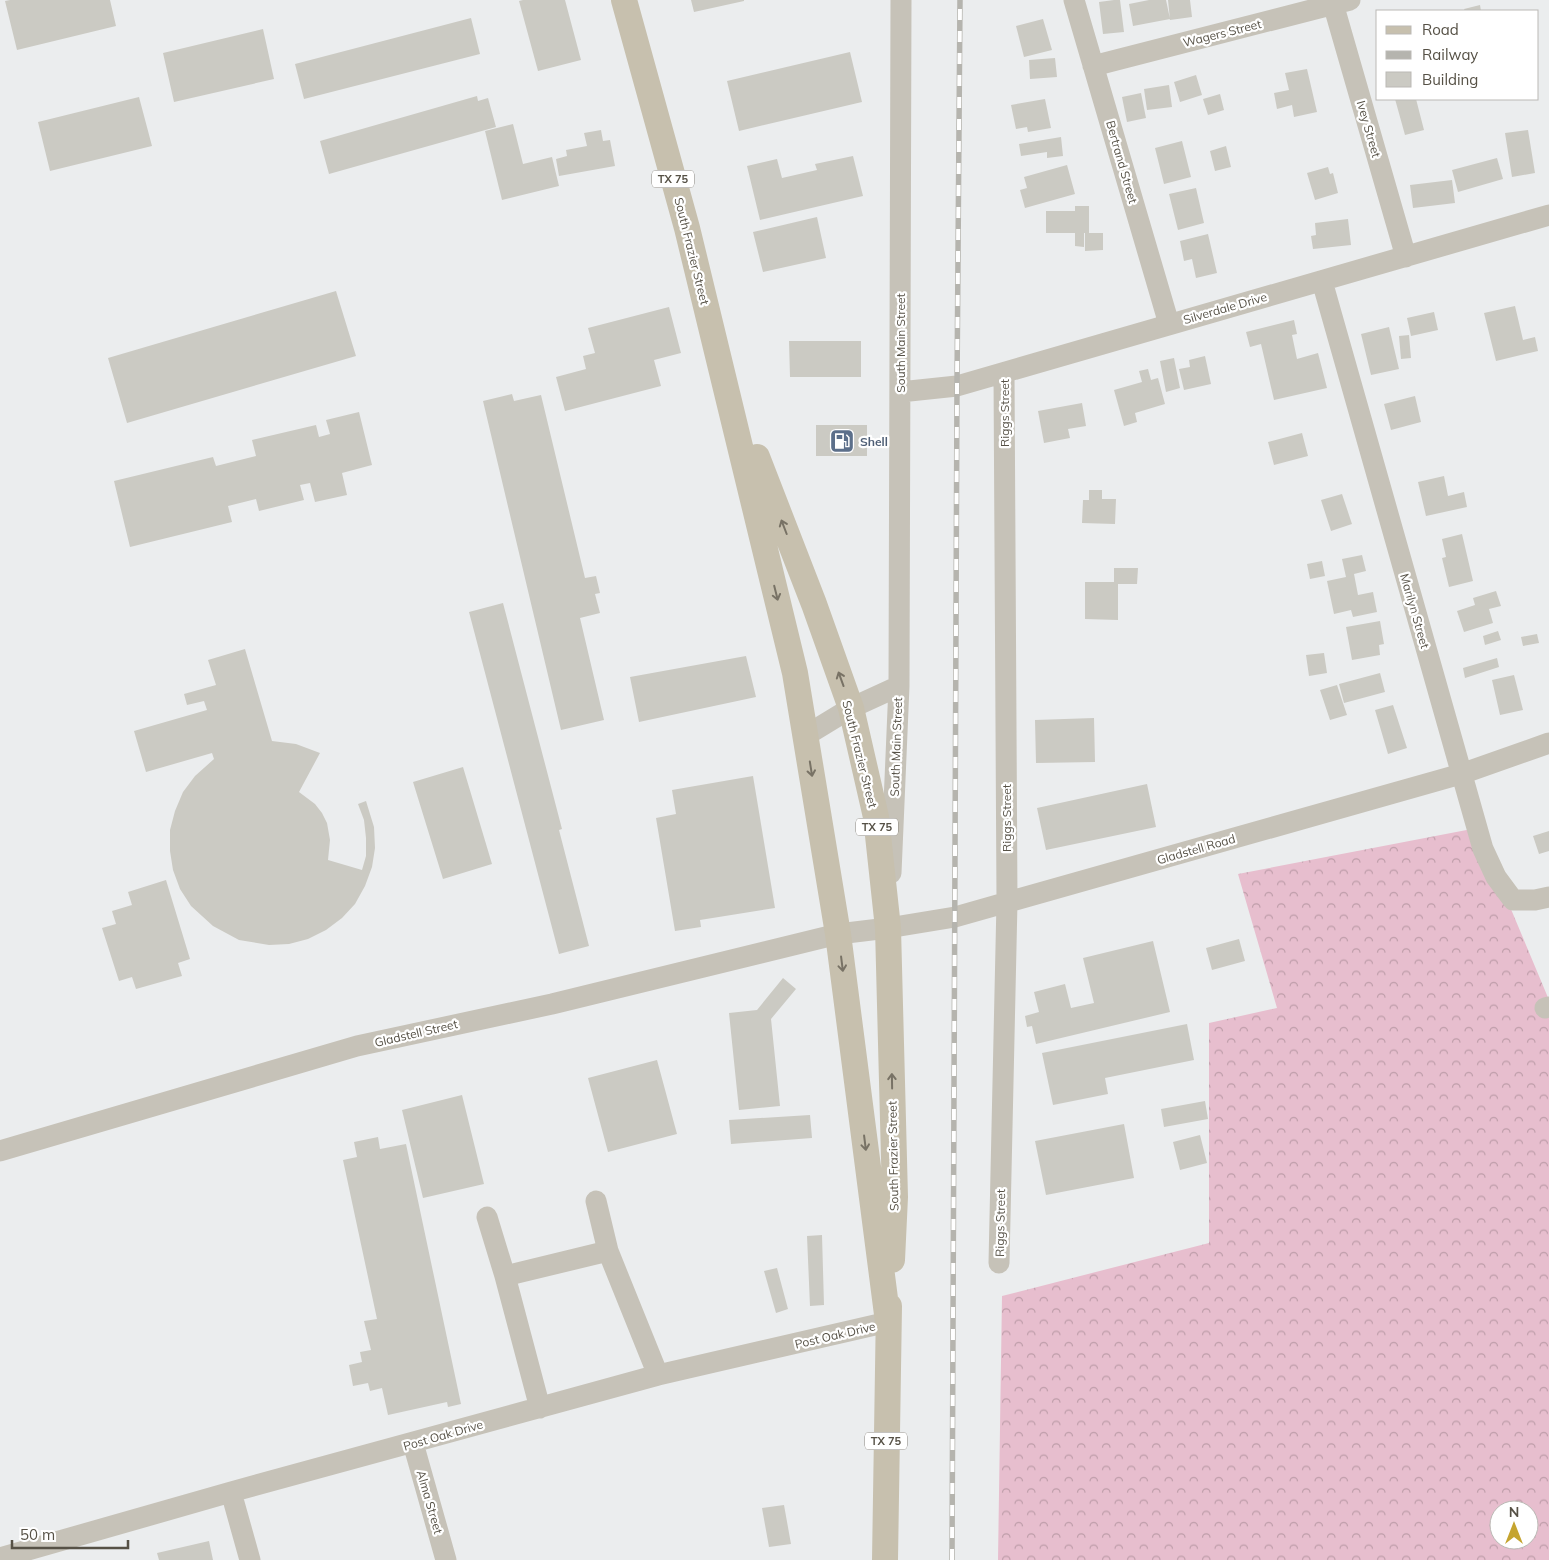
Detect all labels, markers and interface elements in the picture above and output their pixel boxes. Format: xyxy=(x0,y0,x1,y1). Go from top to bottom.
legend xyxy=(1376,10,1539,100)
street label: Wagers Street xyxy=(1181,16,1263,50)
text: Road xyxy=(1422,20,1459,39)
text: Railway xyxy=(1422,45,1478,64)
text: Building xyxy=(1422,70,1478,89)
street label: Ivey Street xyxy=(1354,99,1384,159)
street label: Bertrand Street xyxy=(1103,119,1141,205)
road number: TX 75 xyxy=(652,170,694,188)
street label: South Frazier Street xyxy=(671,196,713,306)
street label: Silverdale Drive xyxy=(1182,289,1268,327)
street label: South Main Street xyxy=(893,293,908,393)
street label: Riggs Street xyxy=(997,379,1012,447)
fuel station icon: Shell xyxy=(829,428,855,454)
place label: Shell xyxy=(860,434,888,449)
one-way arrow xyxy=(779,520,788,535)
street label: Marilyn Street xyxy=(1397,572,1433,650)
one-way arrow xyxy=(771,584,781,600)
one-way arrow xyxy=(836,672,845,687)
street label: South Main Street xyxy=(887,697,905,797)
street label: South Frazier Street xyxy=(839,699,881,809)
one-way arrow xyxy=(806,761,816,777)
street label: Riggs Street xyxy=(999,784,1014,852)
road number: TX 75 xyxy=(856,819,898,836)
street label: Gladstell Road xyxy=(1155,831,1237,867)
one-way arrow xyxy=(837,956,847,972)
street label: Gladstell Street xyxy=(373,1016,459,1050)
one-way arrow xyxy=(887,1074,897,1090)
street label: South Frazier Street xyxy=(885,1101,901,1211)
one-way arrow xyxy=(860,1134,870,1150)
street label: Riggs Street xyxy=(992,1189,1008,1257)
street label: Post Oak Drive xyxy=(793,1318,877,1352)
street label: Post Oak Drive xyxy=(401,1416,485,1454)
road number: TX 75 xyxy=(865,1432,907,1450)
street label: Alma Street xyxy=(414,1468,446,1536)
north arrow xyxy=(1489,1500,1539,1550)
text: N xyxy=(1509,1503,1519,1521)
scale bar xyxy=(12,1518,129,1550)
text: 50 m xyxy=(20,1525,55,1544)

